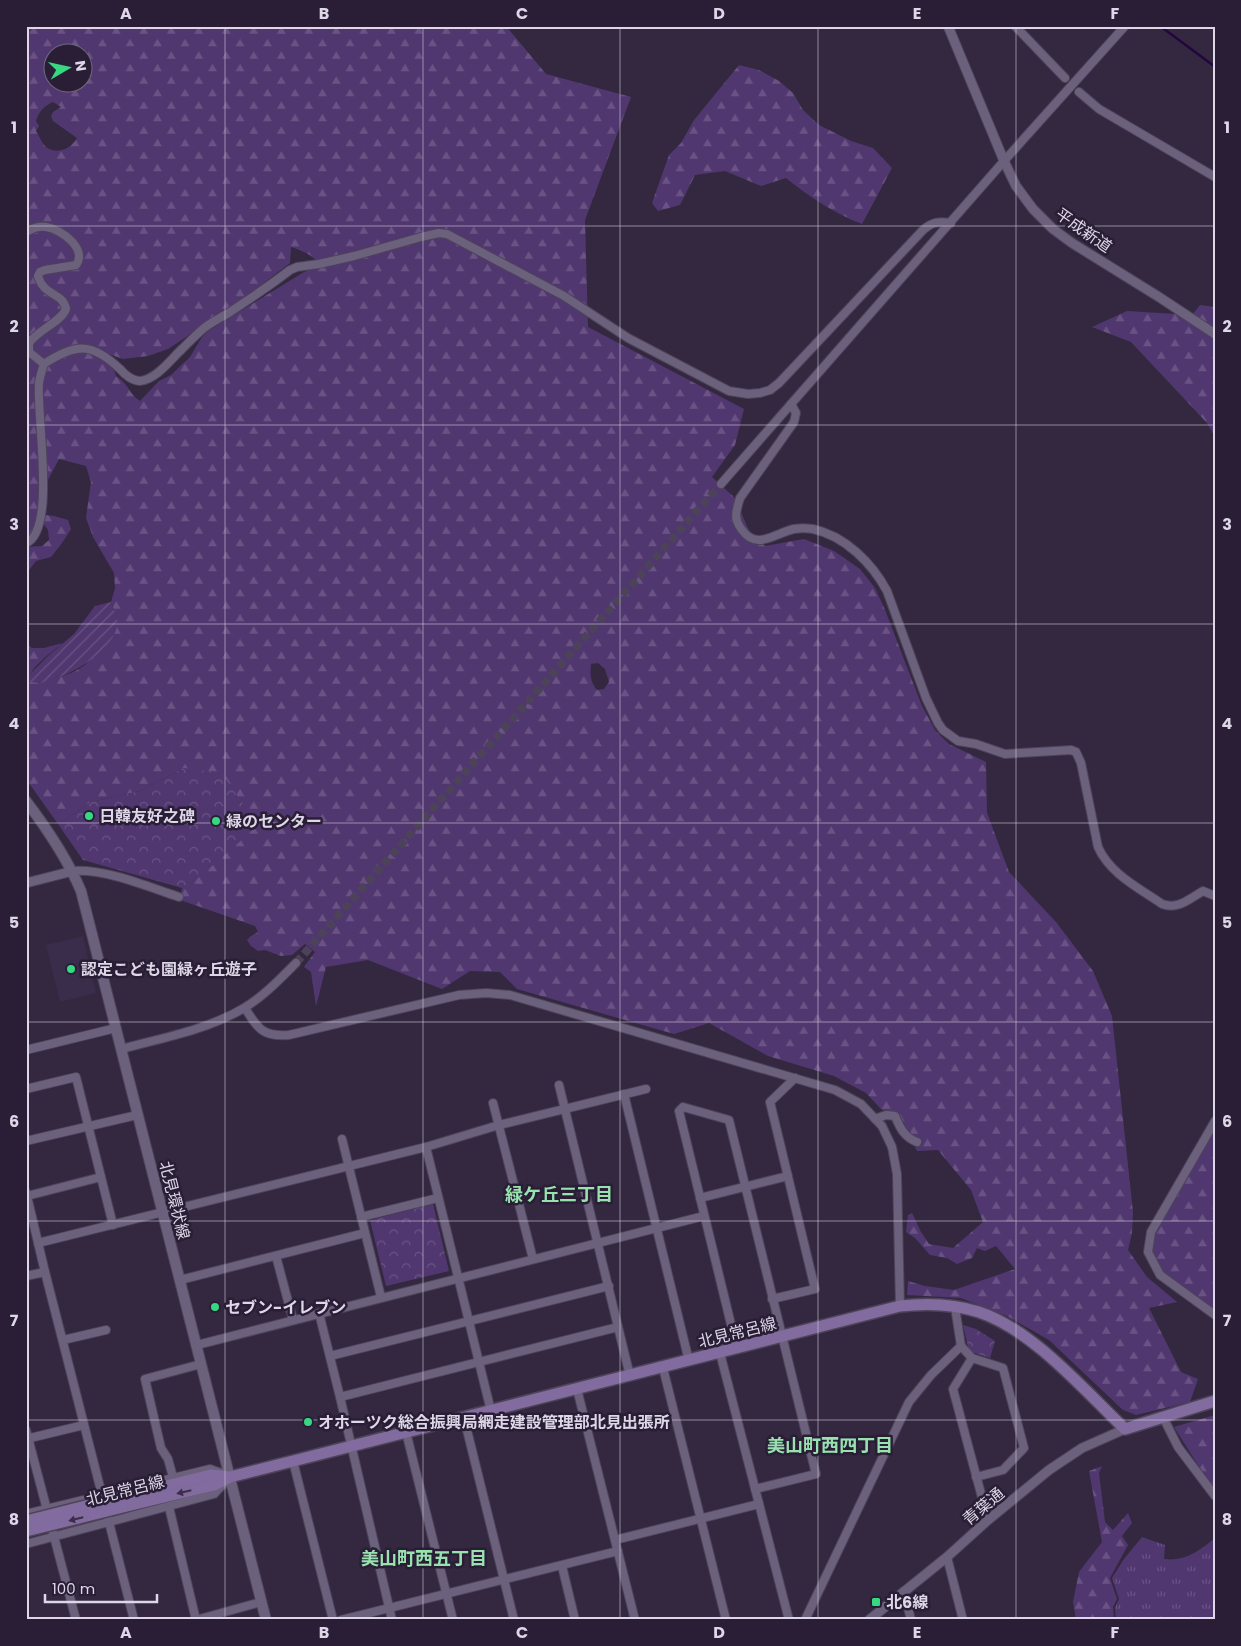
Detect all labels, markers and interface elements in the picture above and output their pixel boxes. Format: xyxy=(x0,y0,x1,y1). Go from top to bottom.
text: A xyxy=(120,2,132,25)
text: B xyxy=(319,2,329,25)
text: C xyxy=(516,2,528,25)
text: D xyxy=(713,2,725,25)
text: E xyxy=(913,2,921,25)
text: F xyxy=(1111,2,1120,25)
north arrow xyxy=(42,42,92,92)
text: N xyxy=(70,59,92,73)
text: 1 xyxy=(11,116,17,139)
text: 1 xyxy=(1224,116,1230,139)
street label: 平成新道 xyxy=(1051,203,1117,258)
text: 2 xyxy=(9,315,19,338)
text: 2 xyxy=(1222,315,1232,338)
text: 3 xyxy=(9,513,19,536)
text: 3 xyxy=(1222,513,1232,536)
text: 4 xyxy=(9,712,20,735)
text: 4 xyxy=(1222,712,1233,735)
place label: 日韓友好之碑 xyxy=(99,805,195,828)
marker: 日韓友好之碑 xyxy=(83,810,95,822)
place label: 緑のセンター xyxy=(226,810,322,833)
marker: 緑のセンター xyxy=(210,815,222,827)
text: 5 xyxy=(9,911,19,934)
text: 5 xyxy=(1222,911,1232,934)
place label: 認定こども園緑ヶ丘遊子 xyxy=(81,958,257,981)
marker: 認定こども園緑ヶ丘遊子 xyxy=(65,963,77,975)
text: 6 xyxy=(9,1110,19,1133)
text: 6 xyxy=(1222,1110,1232,1133)
street label: 北見環状線 xyxy=(154,1159,195,1242)
district label: 緑ケ丘三丁目 xyxy=(505,1182,613,1207)
place label: セブン-イレブン xyxy=(225,1296,346,1319)
marker: セブン-イレブン xyxy=(209,1301,221,1313)
text: 7 xyxy=(10,1309,19,1332)
text: 7 xyxy=(1223,1309,1232,1332)
street label: 北見常呂線 xyxy=(696,1312,779,1353)
place label: オホーツク総合振興局網走建設管理部北見出張所 xyxy=(318,1411,670,1434)
marker: オホーツク総合振興局網走建設管理部北見出張所 xyxy=(302,1416,314,1428)
district label: 美山町西四丁目 xyxy=(767,1433,893,1458)
street label: 北見常呂線 xyxy=(84,1470,167,1511)
street label: 青葉通 xyxy=(958,1482,1009,1531)
one-way arrow xyxy=(177,1488,192,1496)
text: 8 xyxy=(9,1508,19,1531)
text: 8 xyxy=(1222,1508,1232,1531)
one-way arrow xyxy=(69,1515,84,1523)
district label: 美山町西五丁目 xyxy=(361,1546,487,1571)
scale bar xyxy=(45,1571,158,1603)
text: 100 m xyxy=(52,1578,95,1599)
place label: 北6線 xyxy=(886,1591,928,1614)
marker: 北6線 xyxy=(870,1596,882,1608)
text: A xyxy=(120,1621,132,1644)
text: B xyxy=(319,1621,329,1644)
text: C xyxy=(516,1621,528,1644)
text: D xyxy=(713,1621,725,1644)
text: E xyxy=(913,1621,921,1644)
text: F xyxy=(1111,1621,1120,1644)

